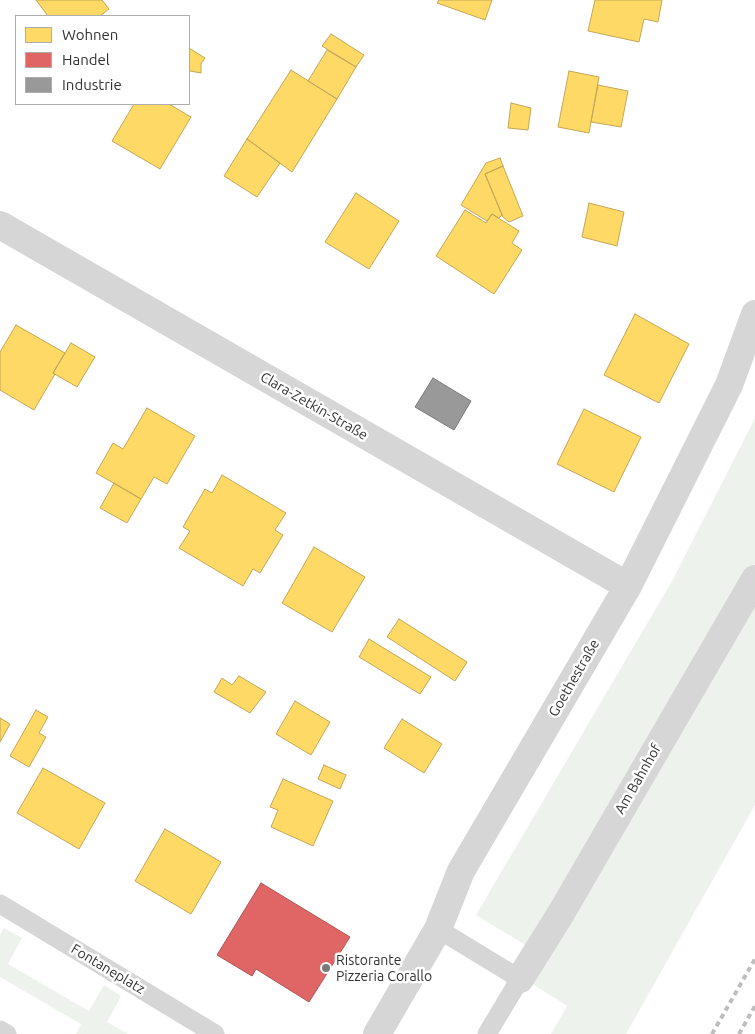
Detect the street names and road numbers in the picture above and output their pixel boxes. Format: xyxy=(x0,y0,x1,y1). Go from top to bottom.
street label: Clara-Zetkin-Straße xyxy=(257,368,371,444)
street label: Goethestraße xyxy=(545,636,603,720)
street label: Am Bahnhof xyxy=(611,741,665,817)
street label: Fontaneplatz xyxy=(68,940,148,998)

